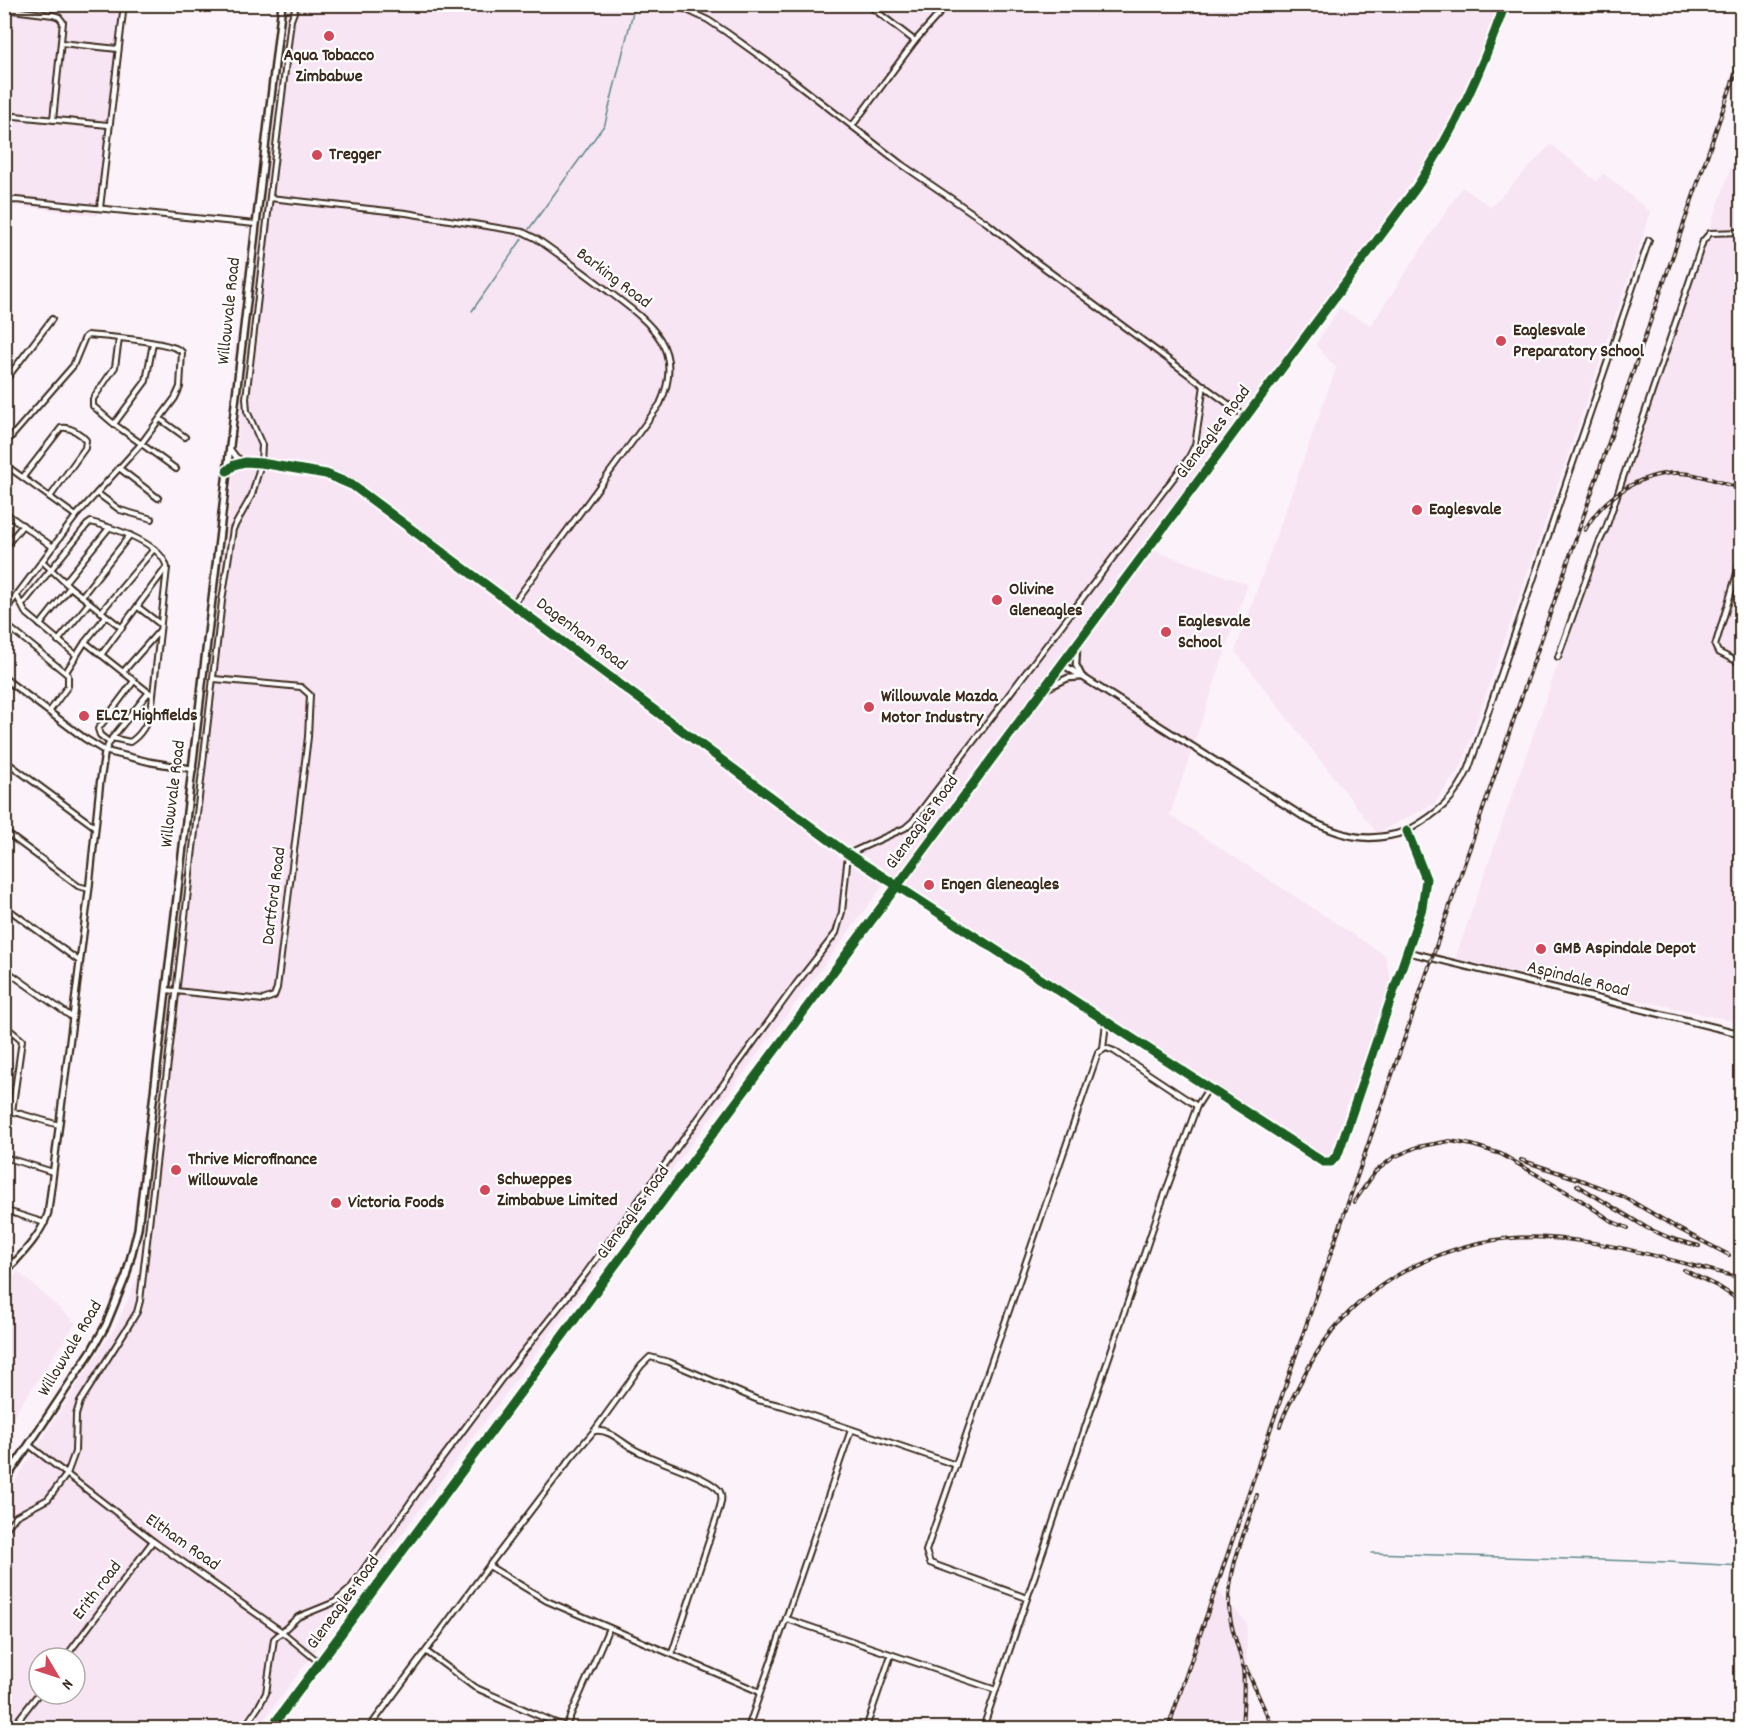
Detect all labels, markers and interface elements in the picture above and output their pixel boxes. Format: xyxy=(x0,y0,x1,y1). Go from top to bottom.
marker: Aqua Tobacco Zimbabwe xyxy=(322,29,336,43)
place label: Aqua Tobacco Zimbabwe xyxy=(284,44,374,90)
place label: Tregger xyxy=(329,143,381,168)
marker: Tregger xyxy=(310,148,324,162)
street label: Barking Road xyxy=(570,242,656,316)
street label: Willowvale Road xyxy=(212,256,248,366)
place label: Eaglesvale Preparatory School xyxy=(1513,319,1645,365)
marker: Eaglesvale Preparatory School xyxy=(1494,334,1508,348)
street label: Gleneagles Road xyxy=(1170,381,1258,485)
place label: Eaglesvale xyxy=(1429,498,1502,523)
marker: Eaglesvale xyxy=(1410,503,1424,517)
place label: Olivine Gleneagles xyxy=(1009,578,1083,624)
street label: Dagenham Road xyxy=(530,592,632,678)
marker: Olivine Gleneagles xyxy=(990,593,1004,607)
place label: Eaglesvale School xyxy=(1178,610,1251,656)
marker: Eaglesvale School xyxy=(1159,625,1173,639)
place label: Willowvale Mazda Motor Industry xyxy=(881,685,998,731)
marker: Willowvale Mazda Motor Industry xyxy=(862,700,876,714)
place label: ELCZ Highfields xyxy=(96,704,198,729)
marker: ELCZ Highfields xyxy=(77,709,91,723)
street label: Willowvale Road xyxy=(155,739,193,849)
street label: Gleneagles Road xyxy=(880,771,966,875)
street label: Dartford Road xyxy=(257,846,293,946)
place label: Engen Gleneagles xyxy=(941,873,1060,898)
marker: Engen Gleneagles xyxy=(922,878,936,892)
place label: GMB Aspindale Depot xyxy=(1553,937,1696,962)
marker: GMB Aspindale Depot xyxy=(1534,942,1548,956)
street label: Aspindale Road xyxy=(1524,955,1632,1005)
place label: Thrive Microfinance Willowvale xyxy=(188,1148,317,1194)
street label: Gleneagles Road xyxy=(591,1161,677,1265)
marker: Thrive Microfinance Willowvale xyxy=(169,1163,183,1177)
place label: Schweppes Zimbabwe Limited xyxy=(497,1168,618,1214)
marker: Schweppes Zimbabwe Limited xyxy=(478,1183,492,1197)
place label: Victoria Foods xyxy=(348,1191,445,1216)
marker: Victoria Foods xyxy=(329,1196,343,1210)
street label: Willowvale Road xyxy=(33,1296,109,1402)
street label: Eltham Road xyxy=(140,1508,224,1578)
street label: Gleneagles Road xyxy=(301,1551,387,1655)
street label: Erith road xyxy=(67,1556,129,1626)
north arrow xyxy=(27,1646,87,1706)
text: N xyxy=(55,1674,78,1694)

